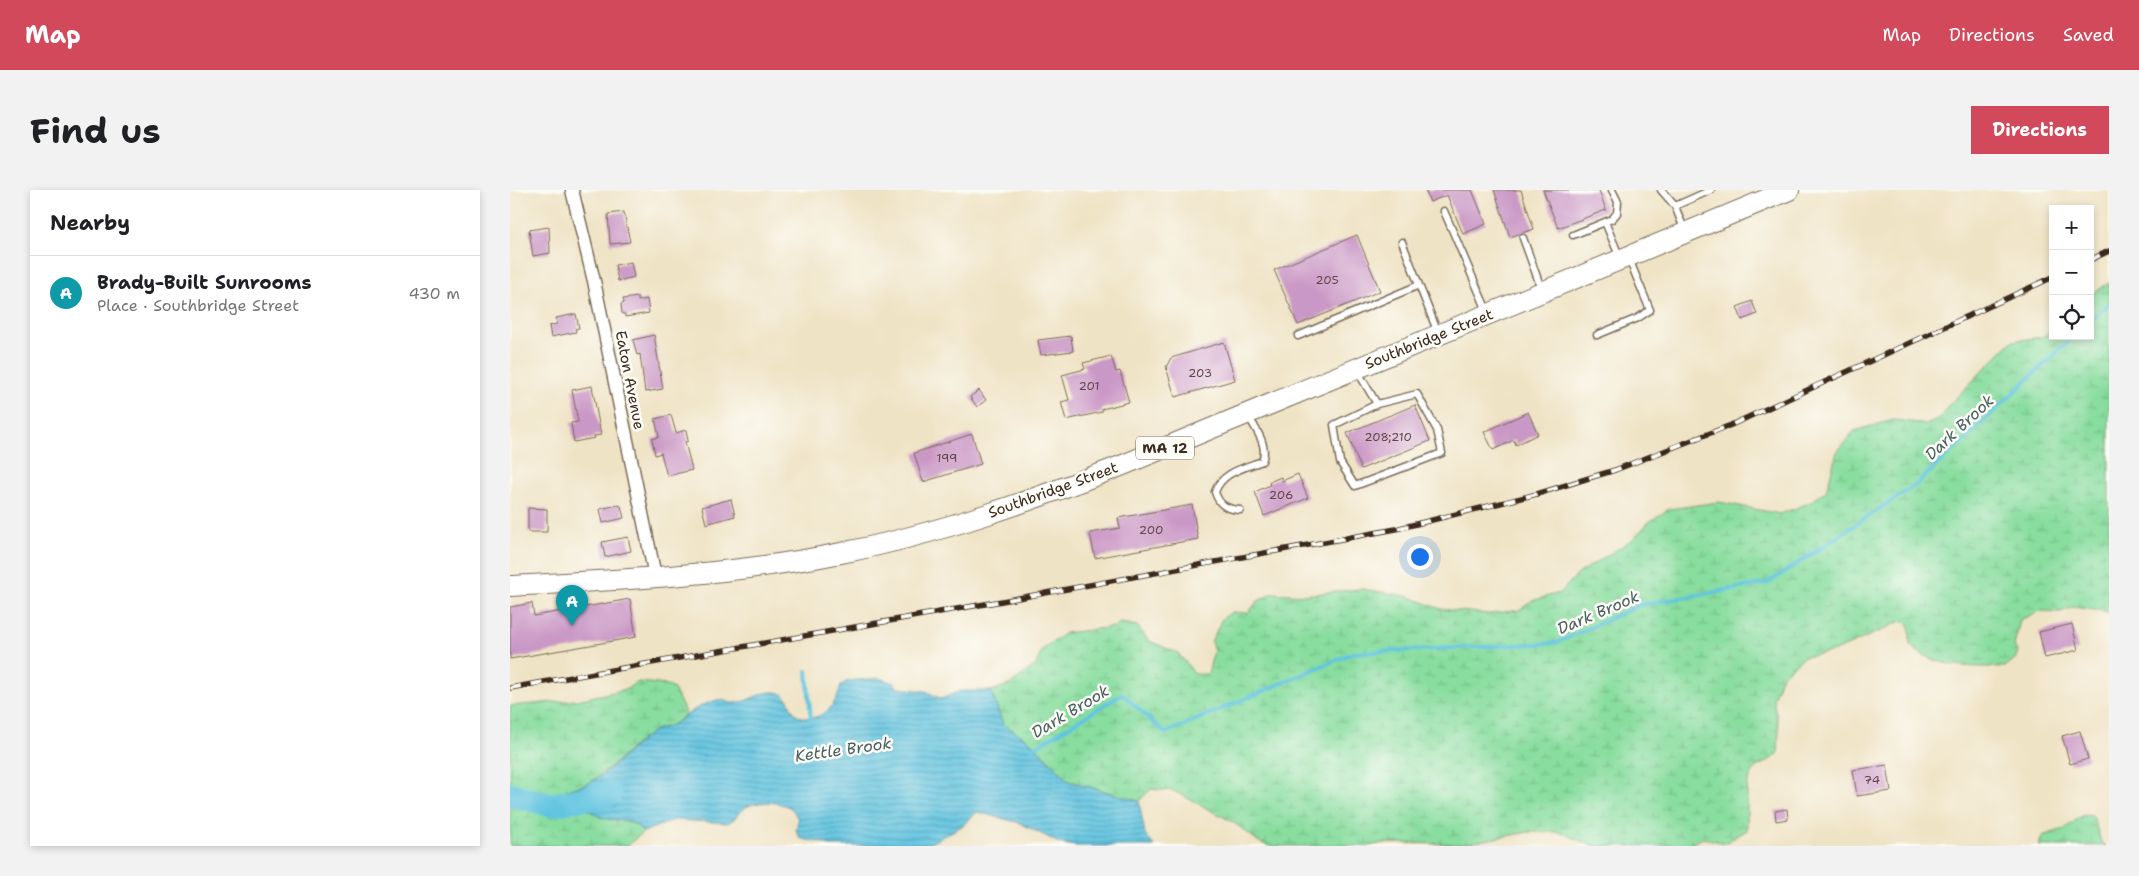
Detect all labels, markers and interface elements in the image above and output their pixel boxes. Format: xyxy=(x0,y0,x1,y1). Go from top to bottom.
text: Map xyxy=(25,19,81,51)
text: Map xyxy=(1883,23,1921,47)
text: Directions xyxy=(1949,23,2035,47)
text: Saved xyxy=(2063,23,2114,47)
button: Directions xyxy=(1971,106,2109,154)
text: Find us xyxy=(30,107,161,154)
map controls xyxy=(2049,205,2094,340)
button: + xyxy=(2049,205,2094,250)
text: Nearby xyxy=(50,209,130,237)
button: − xyxy=(2049,250,2094,295)
text: Brady-Built Sunrooms xyxy=(97,270,311,295)
house number: 205 xyxy=(1315,272,1339,288)
text: A xyxy=(60,283,72,304)
text: 430 m xyxy=(409,283,460,304)
text: Place · Southbridge Street xyxy=(97,295,299,316)
button: locate xyxy=(2049,295,2094,340)
street label: Southbridge Street xyxy=(1362,304,1496,374)
street label: Eaton Avenue xyxy=(611,329,649,431)
house number: 203 xyxy=(1188,365,1212,381)
house number: 201 xyxy=(1078,378,1100,394)
water label: Dark Brook xyxy=(1920,390,1998,465)
house number: 208;210 xyxy=(1364,429,1412,445)
road number: MA 12 xyxy=(1136,437,1194,460)
house number: 199 xyxy=(937,450,957,466)
street label: Southbridge Street xyxy=(985,457,1121,523)
house number: 206 xyxy=(1269,487,1293,503)
house number: 200 xyxy=(1139,522,1163,538)
your location xyxy=(1407,544,1433,570)
pin: A xyxy=(556,585,588,626)
water label: Dark Brook xyxy=(1554,586,1642,639)
water label: Dark Brook xyxy=(1027,680,1113,743)
water label: Kettle Brook xyxy=(793,732,893,767)
house number: 74 xyxy=(1864,772,1880,788)

